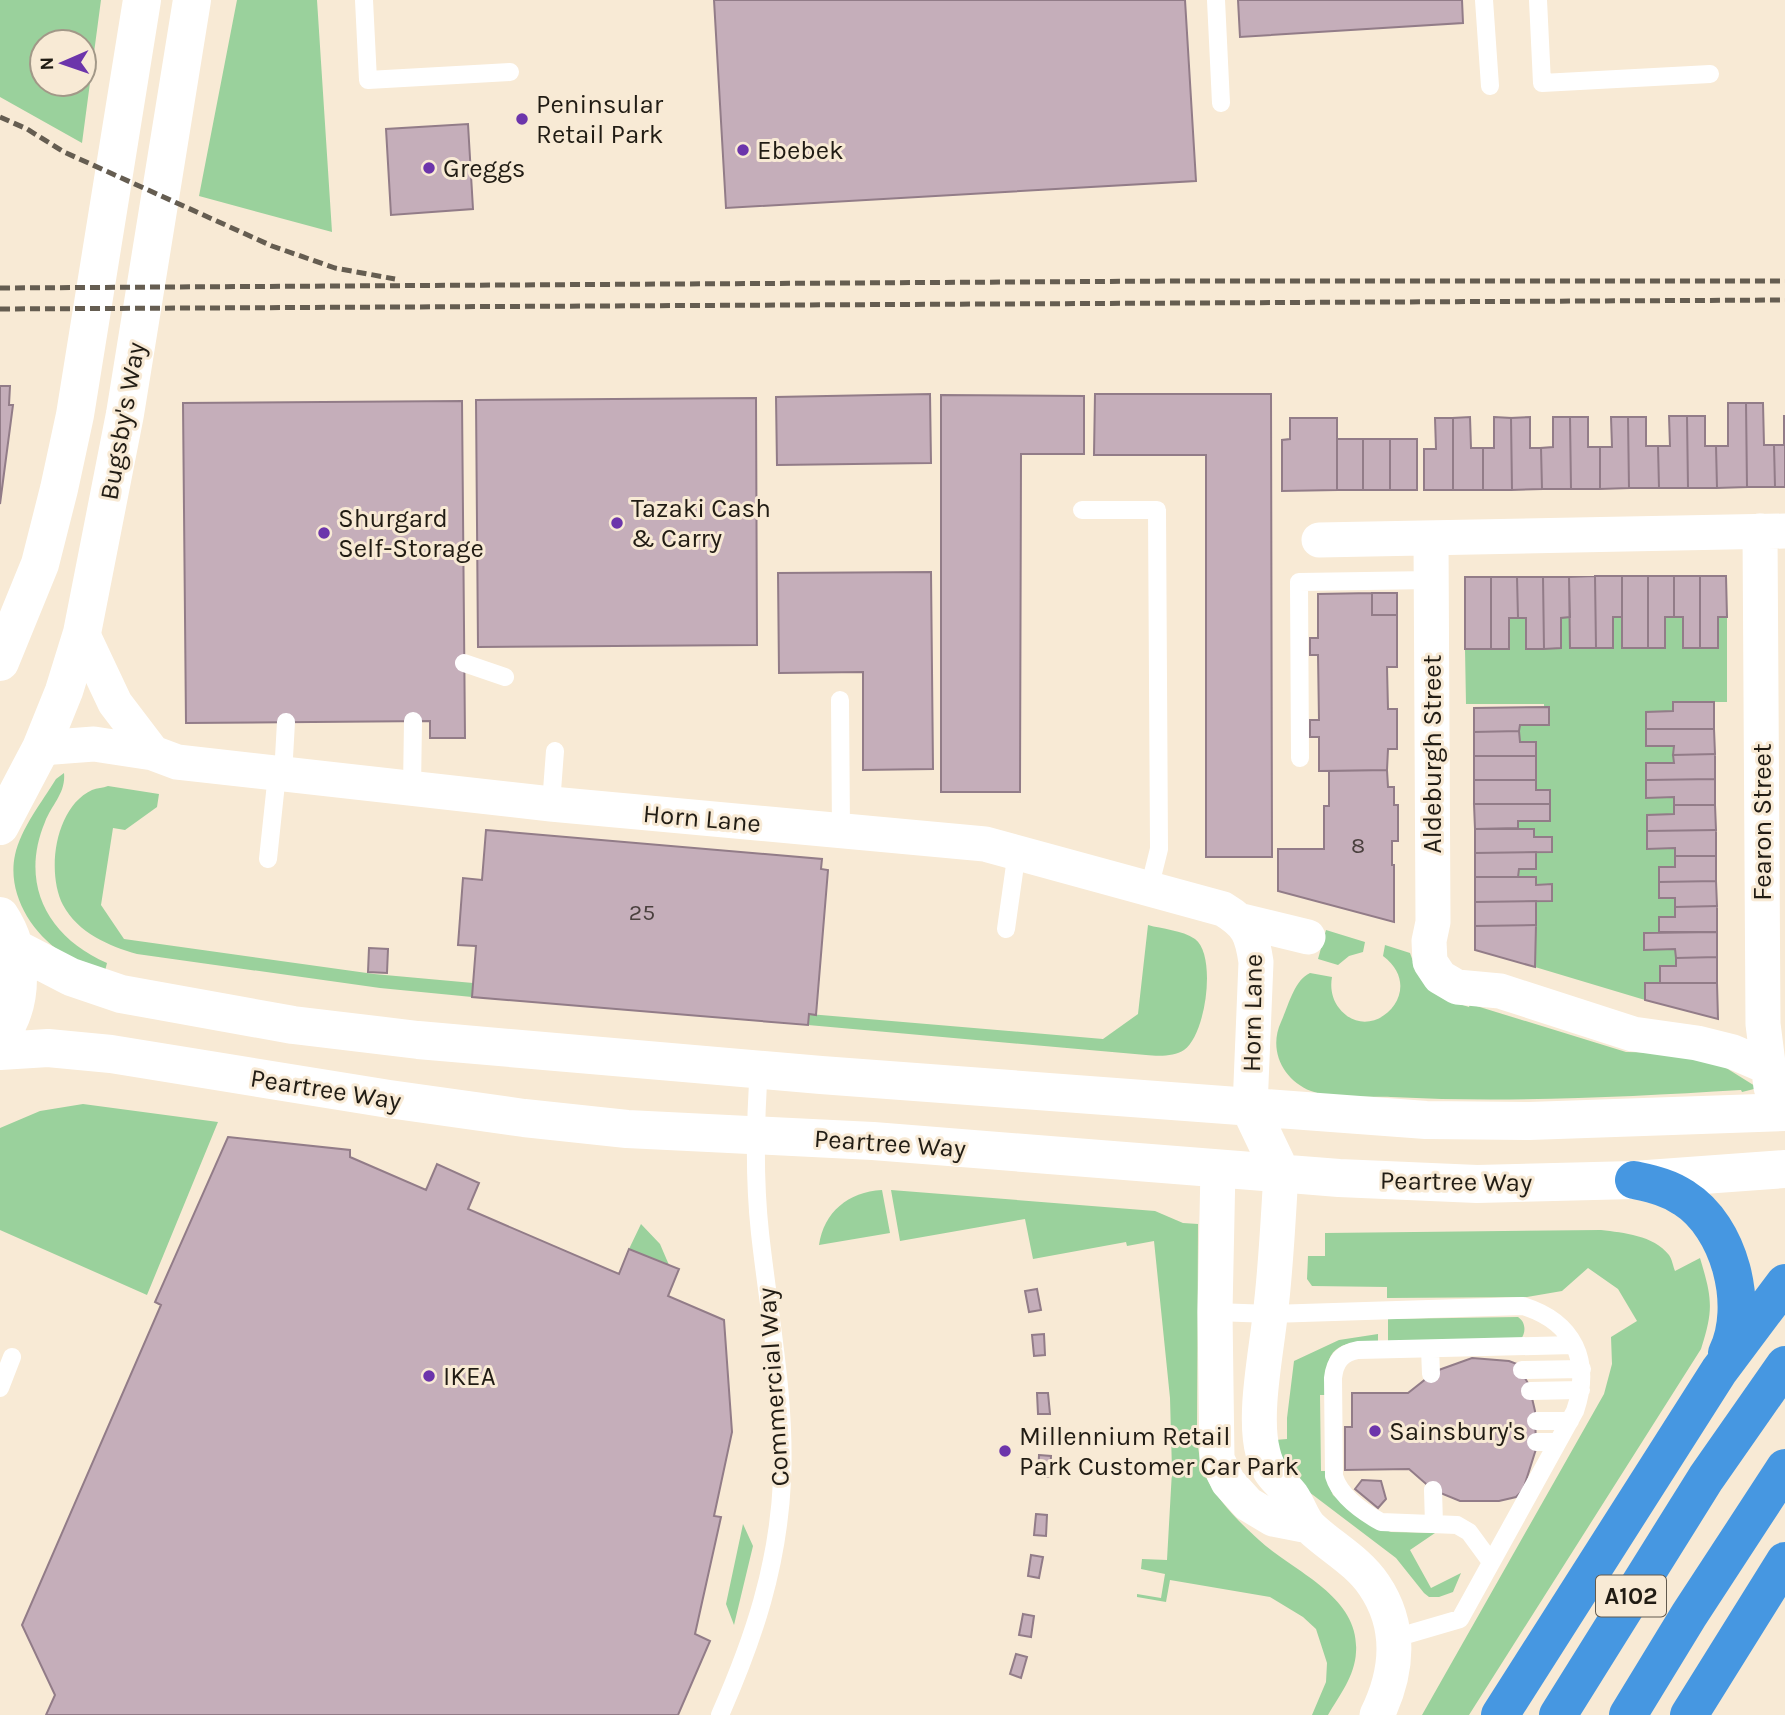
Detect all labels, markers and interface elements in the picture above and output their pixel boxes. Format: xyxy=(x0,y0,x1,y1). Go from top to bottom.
north arrow xyxy=(28,28,98,98)
text: N xyxy=(36,56,58,71)
place label: Peninsular Retail Park xyxy=(536,89,664,150)
marker: Peninsular Retail Park xyxy=(514,111,530,127)
place label: Ebebek xyxy=(757,135,844,166)
marker: Ebebek xyxy=(735,142,751,158)
place label: Greggs xyxy=(443,153,526,184)
marker: Greggs xyxy=(421,160,437,176)
street label: Bugsby's Way xyxy=(93,340,152,503)
place label: Tazaki Cash & Carry xyxy=(631,493,771,554)
place label: Shurgard Self-Storage xyxy=(338,503,484,564)
marker: Tazaki Cash & Carry xyxy=(609,515,625,531)
marker: Shurgard Self-Storage xyxy=(316,525,332,541)
street label: Aldeburgh Street xyxy=(1417,654,1448,854)
street label: Fearon Street xyxy=(1747,743,1778,901)
street label: Horn Lane xyxy=(642,798,762,839)
house number: 8 xyxy=(1351,832,1365,859)
house number: 25 xyxy=(629,899,655,926)
street label: Horn Lane xyxy=(1236,954,1269,1072)
street label: Peartree Way xyxy=(248,1062,404,1117)
street label: Peartree Way xyxy=(813,1123,967,1164)
street label: Peartree Way xyxy=(1380,1165,1532,1198)
street label: Commercial Way xyxy=(751,1286,796,1487)
place label: IKEA xyxy=(443,1361,496,1392)
marker: IKEA xyxy=(421,1368,437,1384)
place label: Sainsbury's xyxy=(1389,1416,1526,1447)
place label: Millennium Retail Park Customer Car Park xyxy=(1019,1421,1299,1482)
marker: Sainsbury's xyxy=(1367,1423,1383,1439)
marker: Millennium Retail Park Customer Car Park xyxy=(997,1443,1013,1459)
road number: A102 xyxy=(1596,1576,1666,1616)

